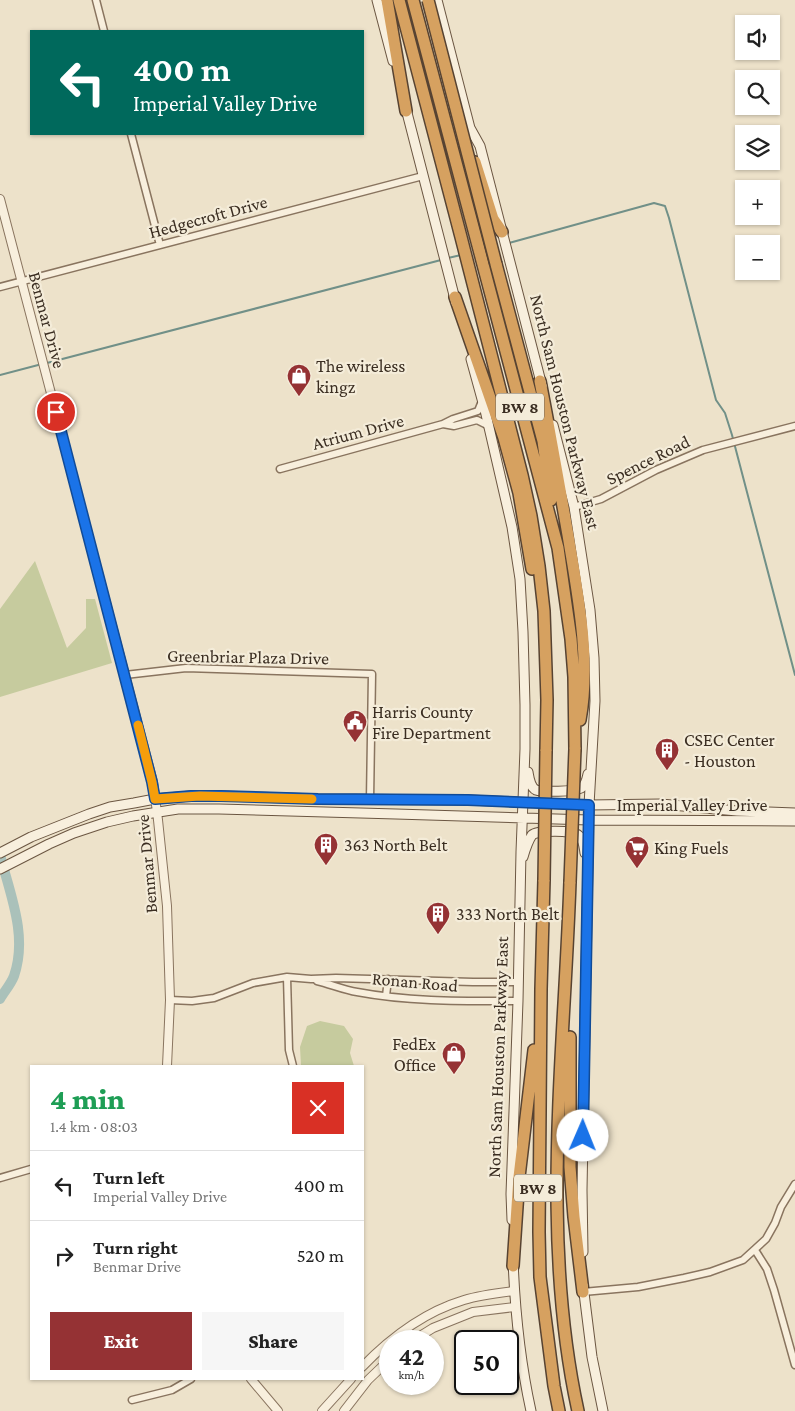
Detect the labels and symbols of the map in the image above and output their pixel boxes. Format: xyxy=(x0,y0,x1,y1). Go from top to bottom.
street label: Hedgecroft Drive xyxy=(147,192,270,242)
street label: Benmar Drive xyxy=(25,270,70,371)
street label: North Sam Houston Parkway East xyxy=(526,292,604,533)
place label: The wireless kingz xyxy=(316,356,405,397)
shop icon: The wireless kingz xyxy=(286,363,312,397)
pin xyxy=(35,391,77,433)
road number: BW 8 xyxy=(496,394,544,421)
street label: Atrium Drive xyxy=(310,410,406,454)
street label: Spence Road xyxy=(603,431,694,489)
street label: Greenbriar Plaza Drive xyxy=(167,646,329,668)
place label: Harris County Fire Department xyxy=(372,702,492,743)
public building icon: Harris County Fire Department xyxy=(342,709,368,743)
place label: CSEC Center - Houston xyxy=(684,730,776,771)
building icon: CSEC Center - Houston xyxy=(654,737,680,771)
street label: Imperial Valley Drive xyxy=(617,795,767,815)
street label: Benmar Drive xyxy=(133,814,161,914)
building icon: 363 North Belt xyxy=(313,832,339,866)
place label: 363 North Belt xyxy=(344,835,449,855)
supermarket icon: King Fuels xyxy=(624,835,650,869)
place label: King Fuels xyxy=(654,838,729,858)
building icon: 333 North Belt xyxy=(425,901,451,935)
place label: 333 North Belt xyxy=(456,904,560,924)
street label: North Sam Houston Parkway East xyxy=(484,935,512,1178)
street label: Ronan Road xyxy=(371,968,459,996)
place label: FedEx Office xyxy=(392,1034,437,1075)
shop icon: FedEx Office xyxy=(441,1041,467,1075)
position arrow xyxy=(556,1109,608,1161)
road number: BW 8 xyxy=(514,1174,562,1202)
speed limit sign: 50 xyxy=(454,1330,519,1395)

